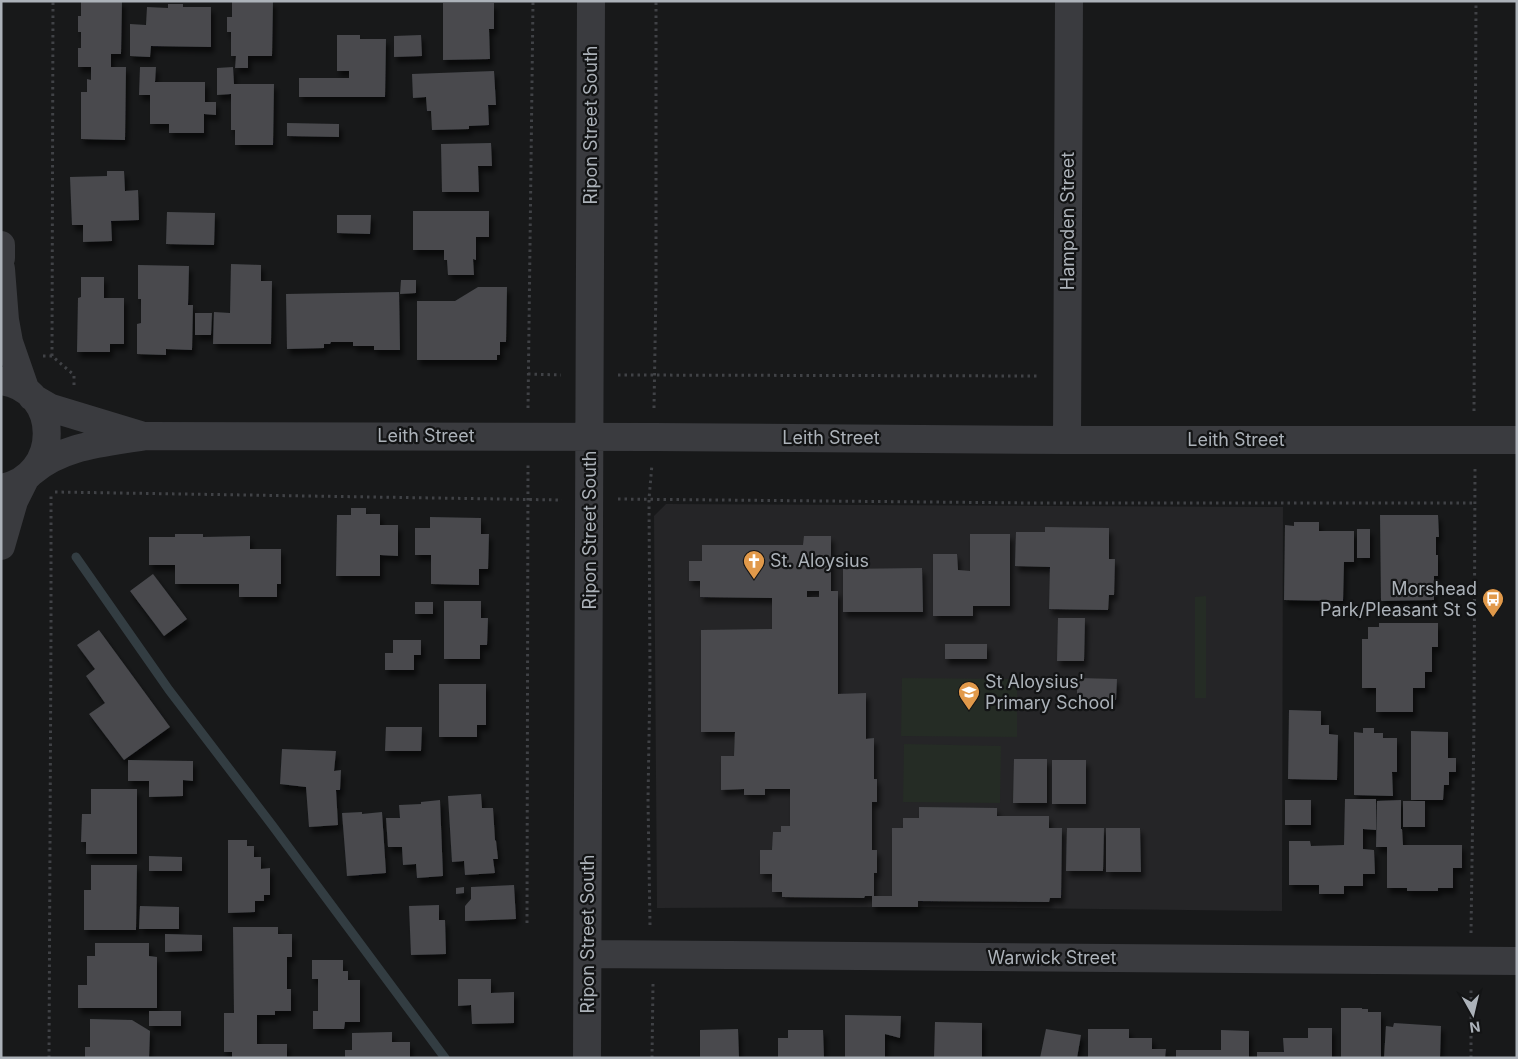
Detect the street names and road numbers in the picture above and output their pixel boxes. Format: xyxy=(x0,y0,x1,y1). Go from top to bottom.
street label: Ripon Street South xyxy=(580,46,601,204)
street label: Hampden Street xyxy=(1057,152,1078,290)
street label: Leith Street xyxy=(377,425,475,446)
street label: Leith Street xyxy=(782,427,880,448)
street label: Leith Street xyxy=(1187,429,1285,450)
street label: Ripon Street South xyxy=(579,451,600,609)
street label: Ripon Street South xyxy=(577,855,598,1013)
street label: Warwick Street xyxy=(988,947,1117,968)

